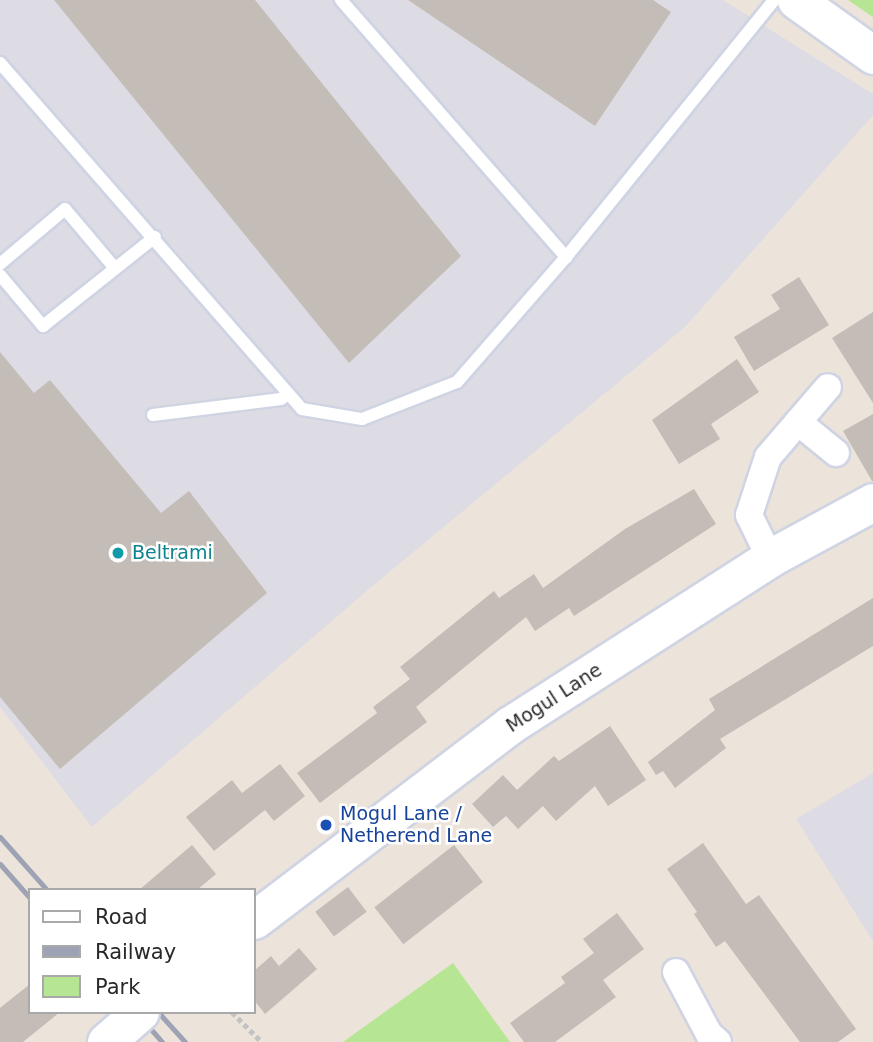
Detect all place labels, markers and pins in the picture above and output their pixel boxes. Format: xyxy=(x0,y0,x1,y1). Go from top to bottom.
place label: Beltrami xyxy=(132,542,213,564)
marker: Beltrami xyxy=(110,545,126,561)
place label: Mogul Lane / Netherend Lane xyxy=(340,803,492,847)
marker: Mogul Lane / Netherend Lane xyxy=(318,817,334,833)

